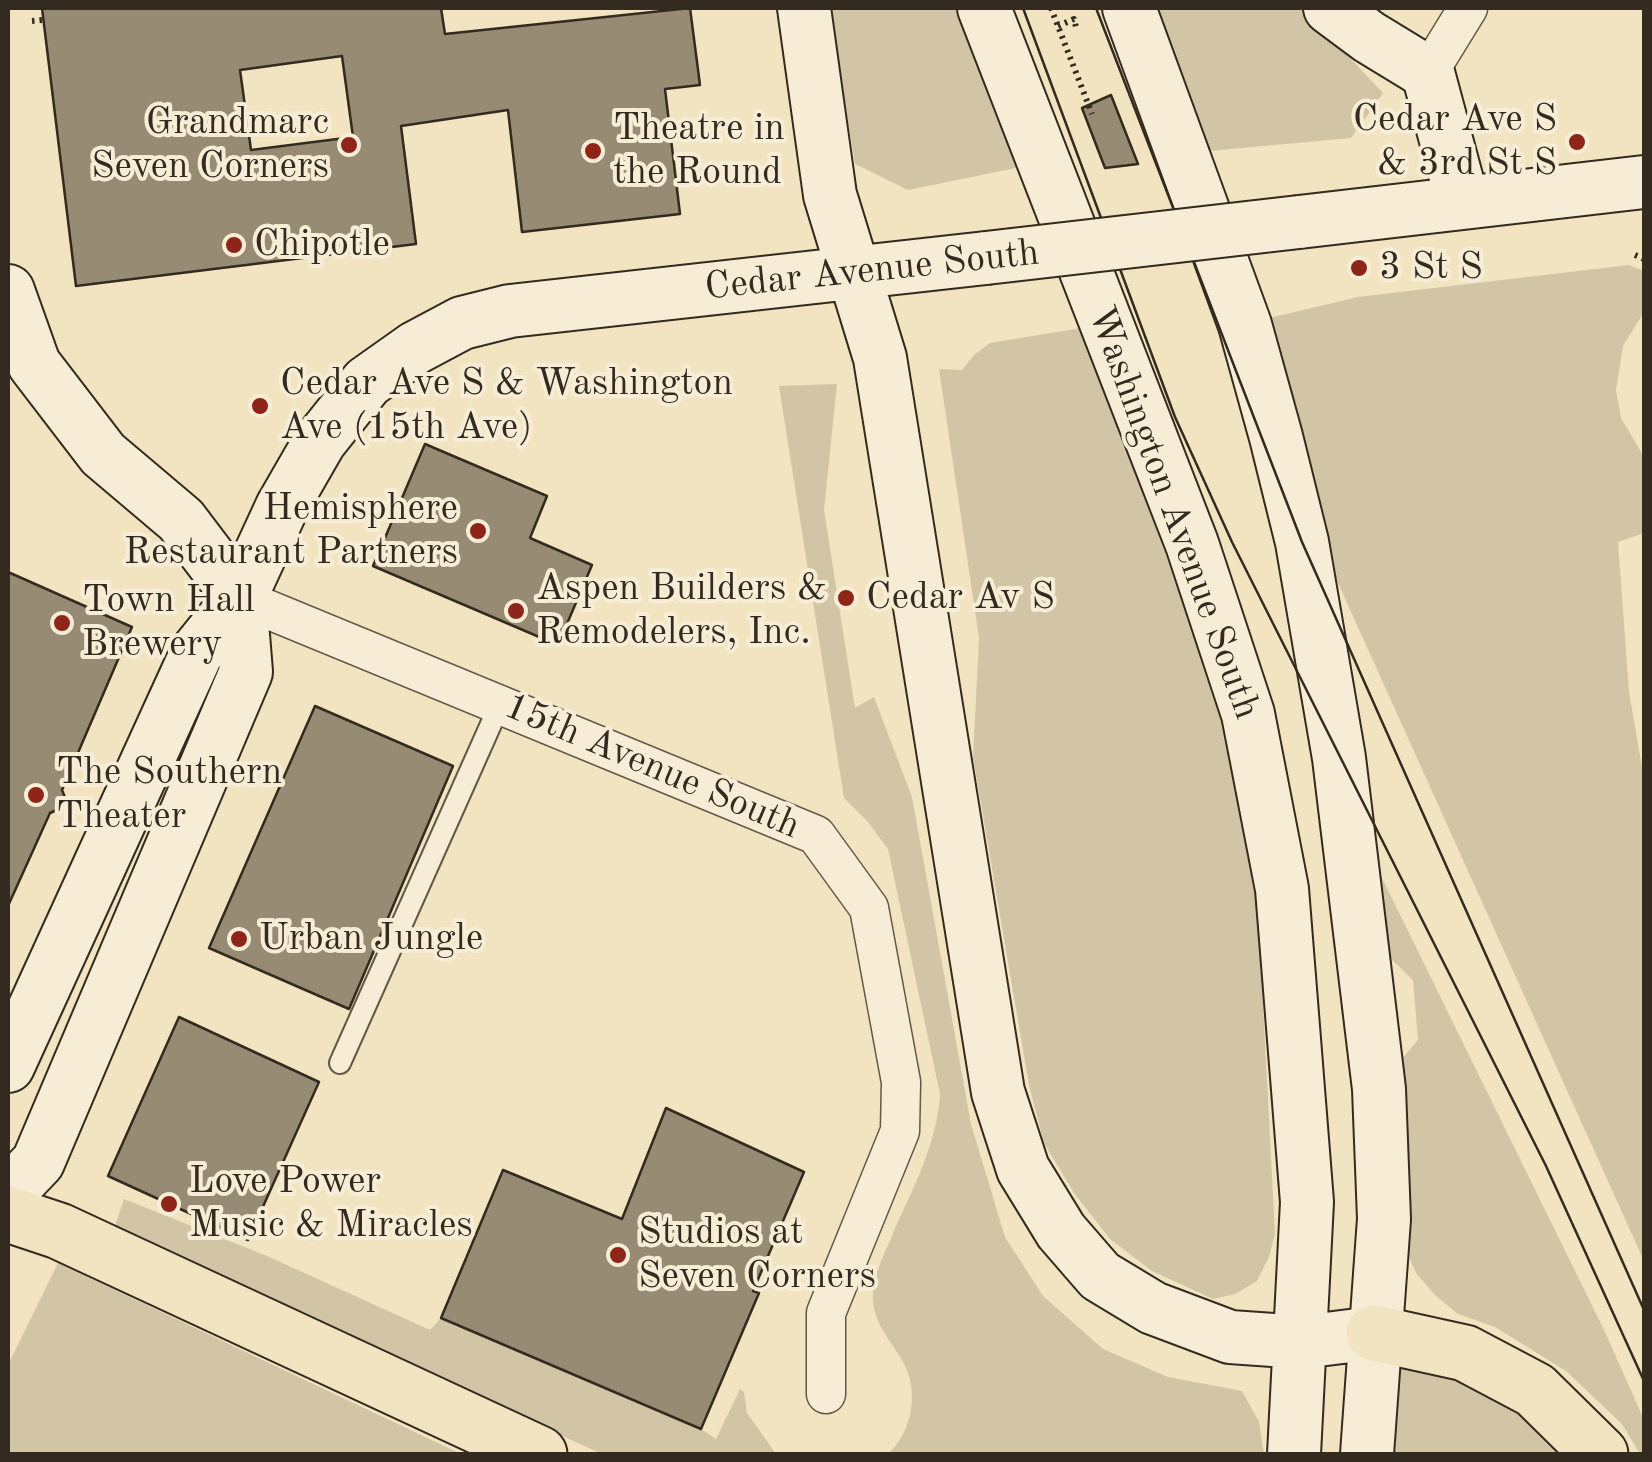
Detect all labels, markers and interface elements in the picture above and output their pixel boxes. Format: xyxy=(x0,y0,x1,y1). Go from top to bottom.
place label: Cedar Ave S & 3rd St S xyxy=(1353,97,1557,186)
place label: Grandmarc Seven Corners xyxy=(91,100,329,190)
place label: Theatre in the Round xyxy=(613,106,785,195)
marker: Cedar Ave S & 3rd St S xyxy=(1566,131,1588,153)
marker: Grandmarc Seven Corners xyxy=(338,134,360,156)
marker: Theatre in the Round xyxy=(582,140,604,162)
place label: Chipotle xyxy=(254,222,390,268)
street label: Cedar Avenue South xyxy=(703,231,1041,311)
marker: Chipotle xyxy=(223,234,245,256)
place label: 3 St S xyxy=(1379,245,1483,291)
marker: 3 St S xyxy=(1348,257,1370,279)
street label: Washington Avenue South xyxy=(1077,300,1269,726)
place label: Cedar Ave S & Washington Ave (15th Ave) xyxy=(280,361,733,450)
marker: Cedar Ave S & Washington Ave (15th Ave) xyxy=(249,395,271,417)
place label: Hemisphere Restaurant Partners xyxy=(124,486,458,576)
marker: Hemisphere Restaurant Partners xyxy=(467,520,489,542)
place label: Aspen Builders & Remodelers, Inc. xyxy=(536,566,827,656)
place label: Cedar Av S xyxy=(866,575,1055,621)
place label: Town Hall Brewery xyxy=(82,578,255,668)
marker: Cedar Av S xyxy=(835,587,857,609)
marker: Aspen Builders & Remodelers, Inc. xyxy=(505,600,527,622)
marker: Town Hall Brewery xyxy=(51,612,73,634)
street label: 15th Avenue South xyxy=(497,684,807,850)
place label: The Southern Theater xyxy=(56,750,282,839)
marker: The Southern Theater xyxy=(25,784,47,806)
place label: Urban Jungle xyxy=(259,916,483,962)
marker: Urban Jungle xyxy=(228,928,250,950)
place label: Love Power Music & Miracles xyxy=(189,1159,473,1248)
marker: Love Power Music & Miracles xyxy=(158,1193,180,1215)
place label: Studios at Seven Corners xyxy=(638,1210,876,1300)
marker: Studios at Seven Corners xyxy=(607,1244,629,1266)

